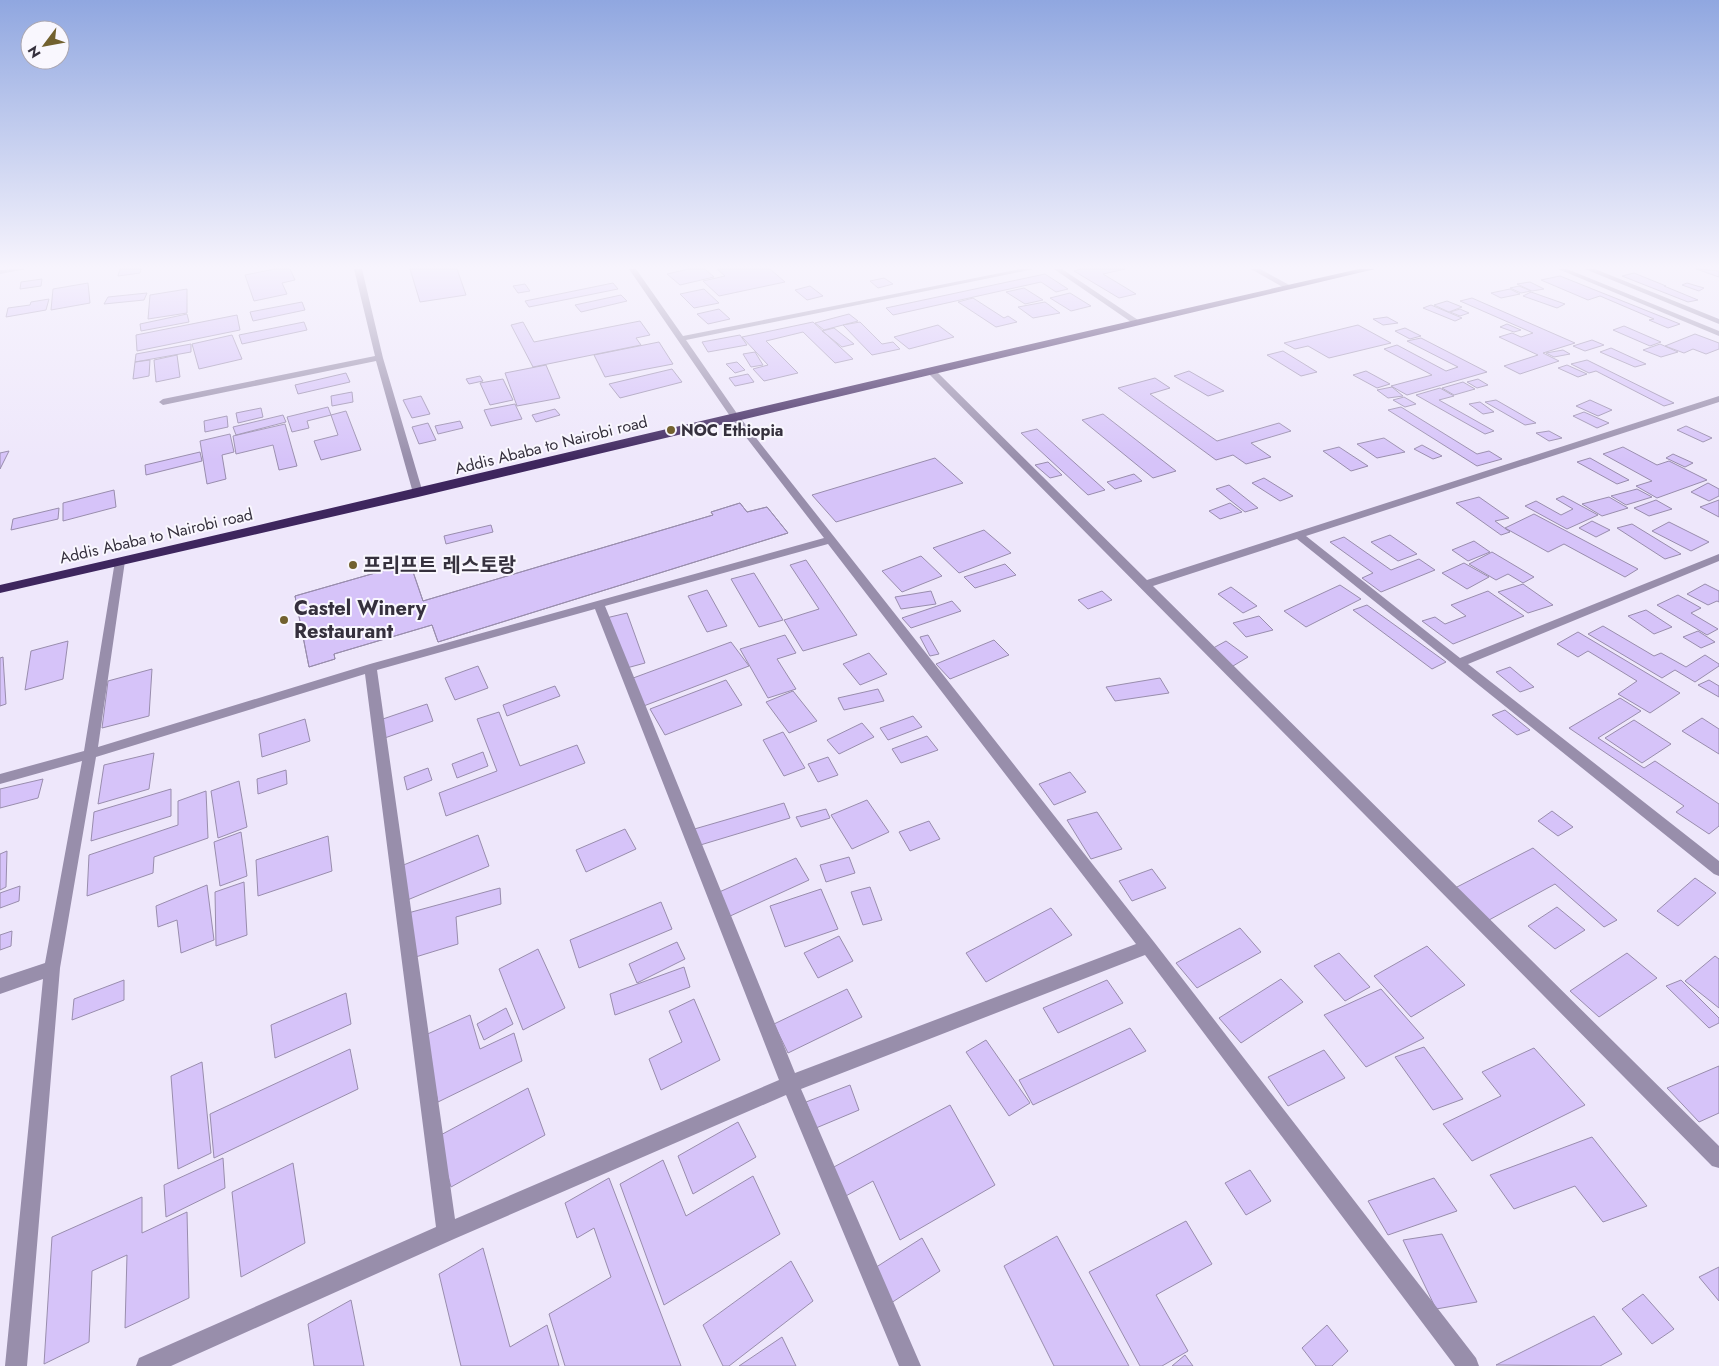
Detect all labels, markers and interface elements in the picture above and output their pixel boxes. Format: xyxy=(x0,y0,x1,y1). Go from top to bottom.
north arrow xyxy=(20,20,70,70)
text: N xyxy=(23,42,45,62)
street label: Addis Ababa to Nairobi road xyxy=(452,410,650,480)
place label: NOC Ethiopia xyxy=(681,419,783,442)
marker: NOC Ethiopia xyxy=(665,424,677,436)
street label: Addis Ababa to Nairobi road xyxy=(57,503,255,569)
place label: 프리프트 레스토랑 xyxy=(363,551,516,580)
marker: 프리프트 레스토랑 xyxy=(347,559,359,571)
place label: Castel Winery Restaurant xyxy=(294,594,427,646)
marker: Castel Winery Restaurant xyxy=(278,614,290,626)

